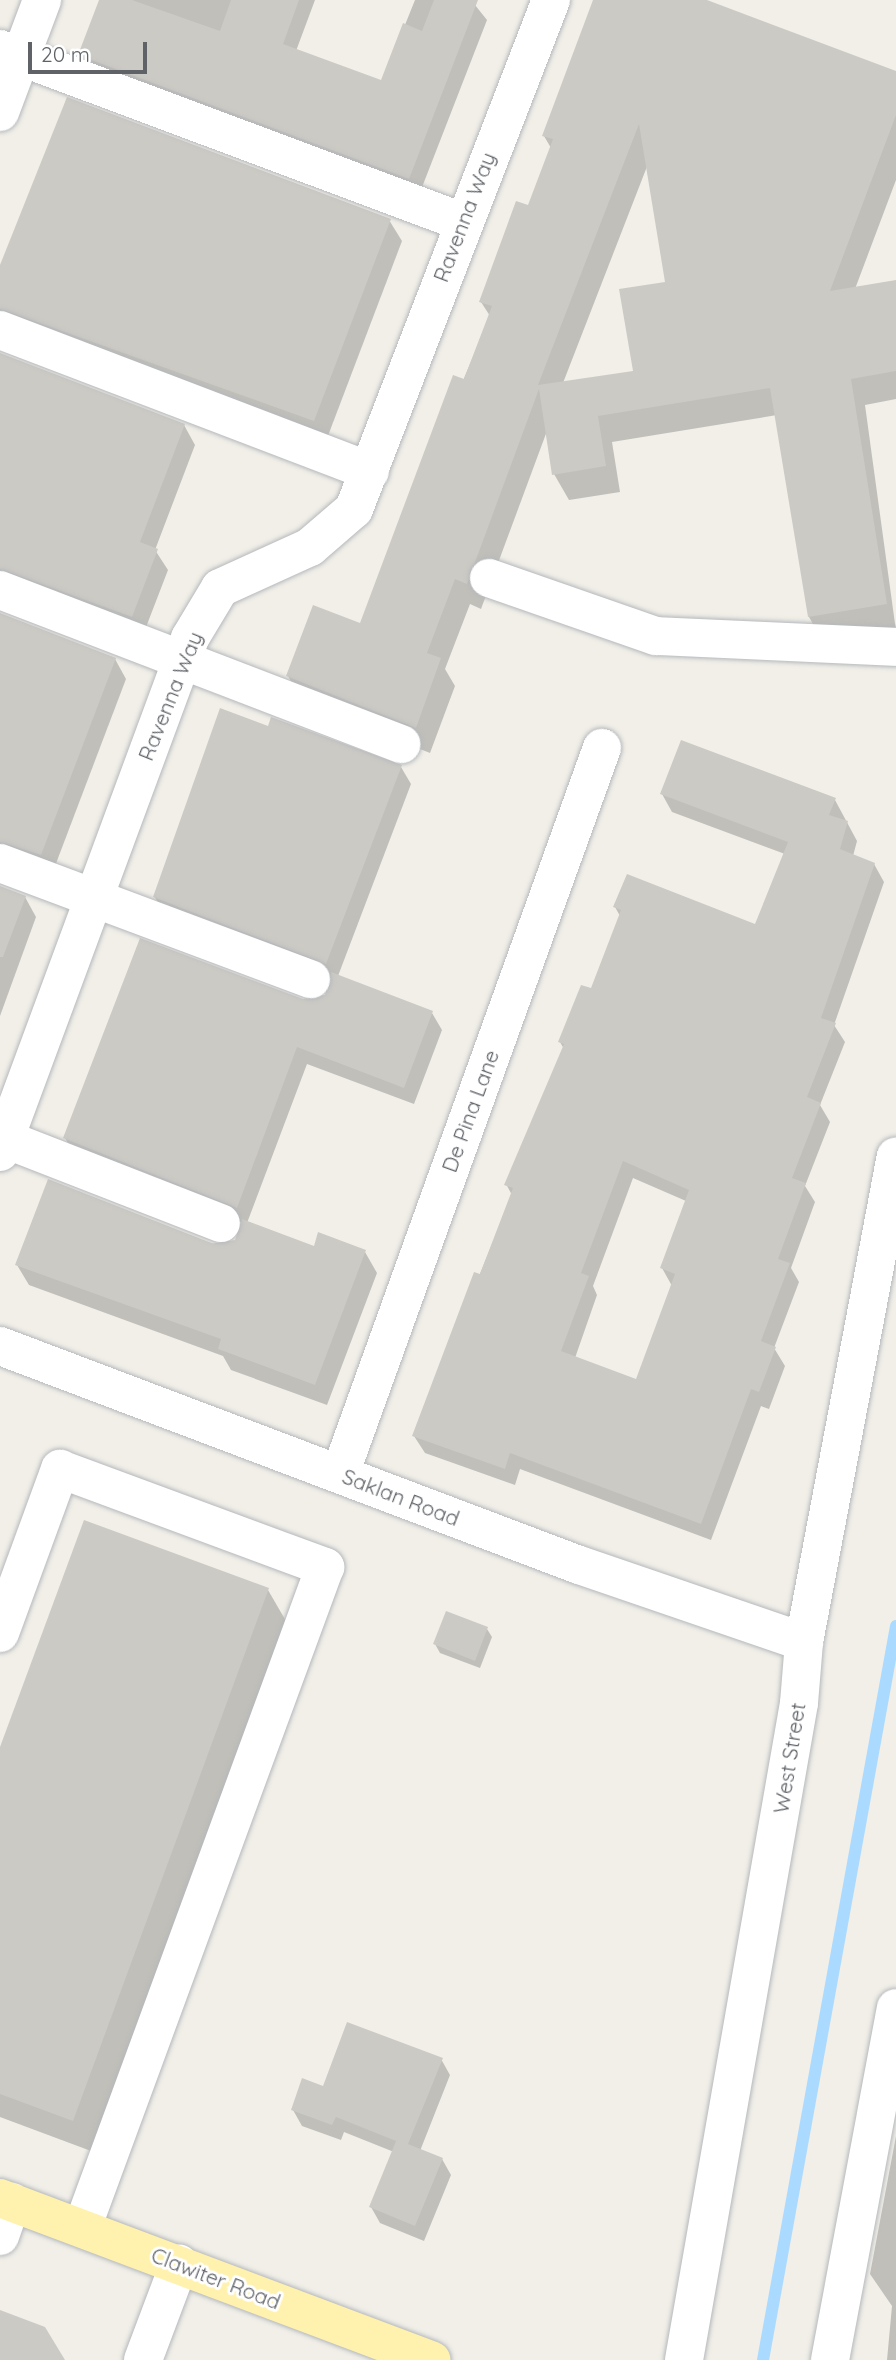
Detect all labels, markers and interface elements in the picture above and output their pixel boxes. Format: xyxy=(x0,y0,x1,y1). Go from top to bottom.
scale bar xyxy=(32,28,150,72)
text: 20 m xyxy=(41,41,90,67)
street label: Ravenna Way xyxy=(428,149,500,285)
street label: Ravenna Way xyxy=(133,628,207,764)
street label: De Pina Lane xyxy=(436,1046,504,1176)
street label: Saklan Road xyxy=(339,1463,463,1531)
street label: West Street xyxy=(768,1701,810,1815)
street label: Clawiter Road xyxy=(148,2242,284,2314)

